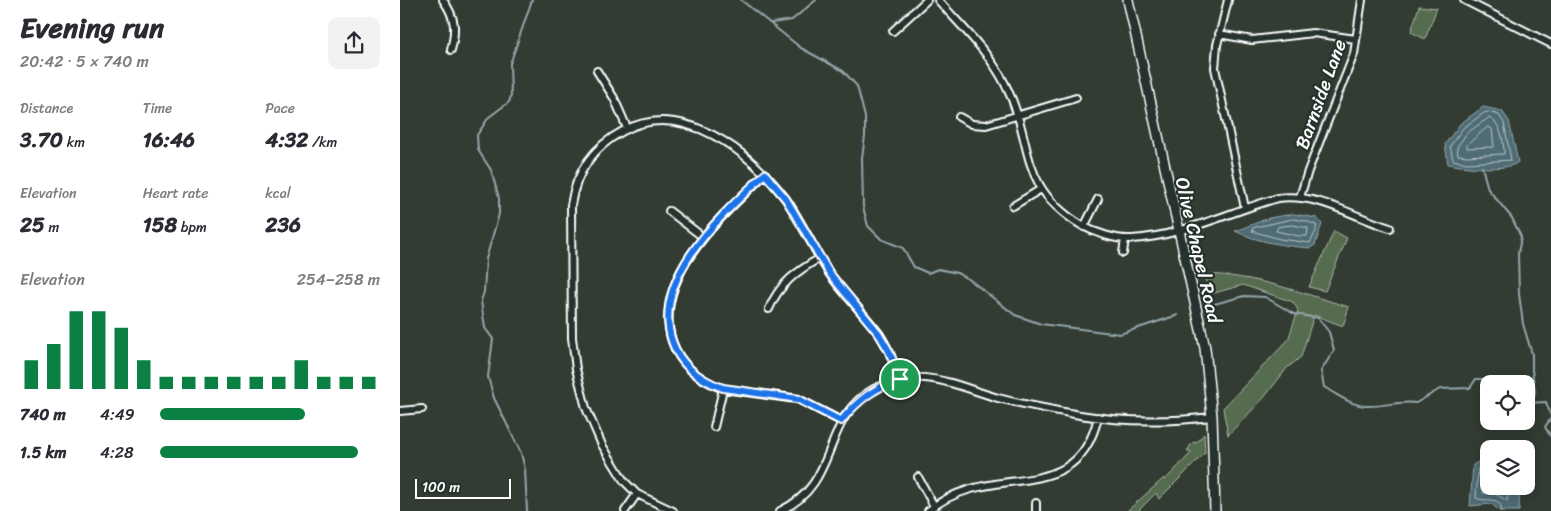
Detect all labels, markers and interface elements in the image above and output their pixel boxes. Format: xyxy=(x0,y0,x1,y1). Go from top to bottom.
text: Evening run xyxy=(20,3,164,52)
button: share xyxy=(328,17,380,69)
street label: Barnside Lane xyxy=(1285,34,1356,154)
text: 20:42 · 5 × 740 m xyxy=(20,47,149,76)
text: Distance xyxy=(20,96,73,121)
text: Time xyxy=(143,96,172,121)
text: Pace xyxy=(265,96,295,121)
text: 3.70 xyxy=(20,121,63,159)
text: 16:46 xyxy=(143,121,195,159)
text: 4:32 xyxy=(265,121,308,159)
text: km xyxy=(63,130,85,155)
text: /km xyxy=(308,130,337,155)
street label: Olive Chapel Road xyxy=(1166,174,1232,328)
text: Elevation xyxy=(20,181,77,206)
text: Heart rate xyxy=(143,181,208,206)
text: kcal xyxy=(265,181,291,206)
text: 25 xyxy=(20,206,45,244)
text: 158 xyxy=(143,206,177,244)
text: 236 xyxy=(265,206,301,244)
text: m xyxy=(45,215,59,240)
text: bpm xyxy=(177,215,207,240)
text: Elevation xyxy=(20,265,85,294)
text: 254–258 m xyxy=(297,265,380,294)
pin xyxy=(879,358,921,400)
icon: arrive xyxy=(886,365,914,393)
map controls xyxy=(1480,375,1535,495)
button: locate xyxy=(1480,375,1535,430)
text: 740 m xyxy=(20,400,66,429)
text: 4:49 xyxy=(100,400,135,429)
text: 1.5 km xyxy=(20,438,66,467)
text: 4:28 xyxy=(100,438,134,467)
button: layers xyxy=(1480,440,1535,495)
text: 100 m xyxy=(422,475,460,500)
scale bar xyxy=(415,476,511,499)

